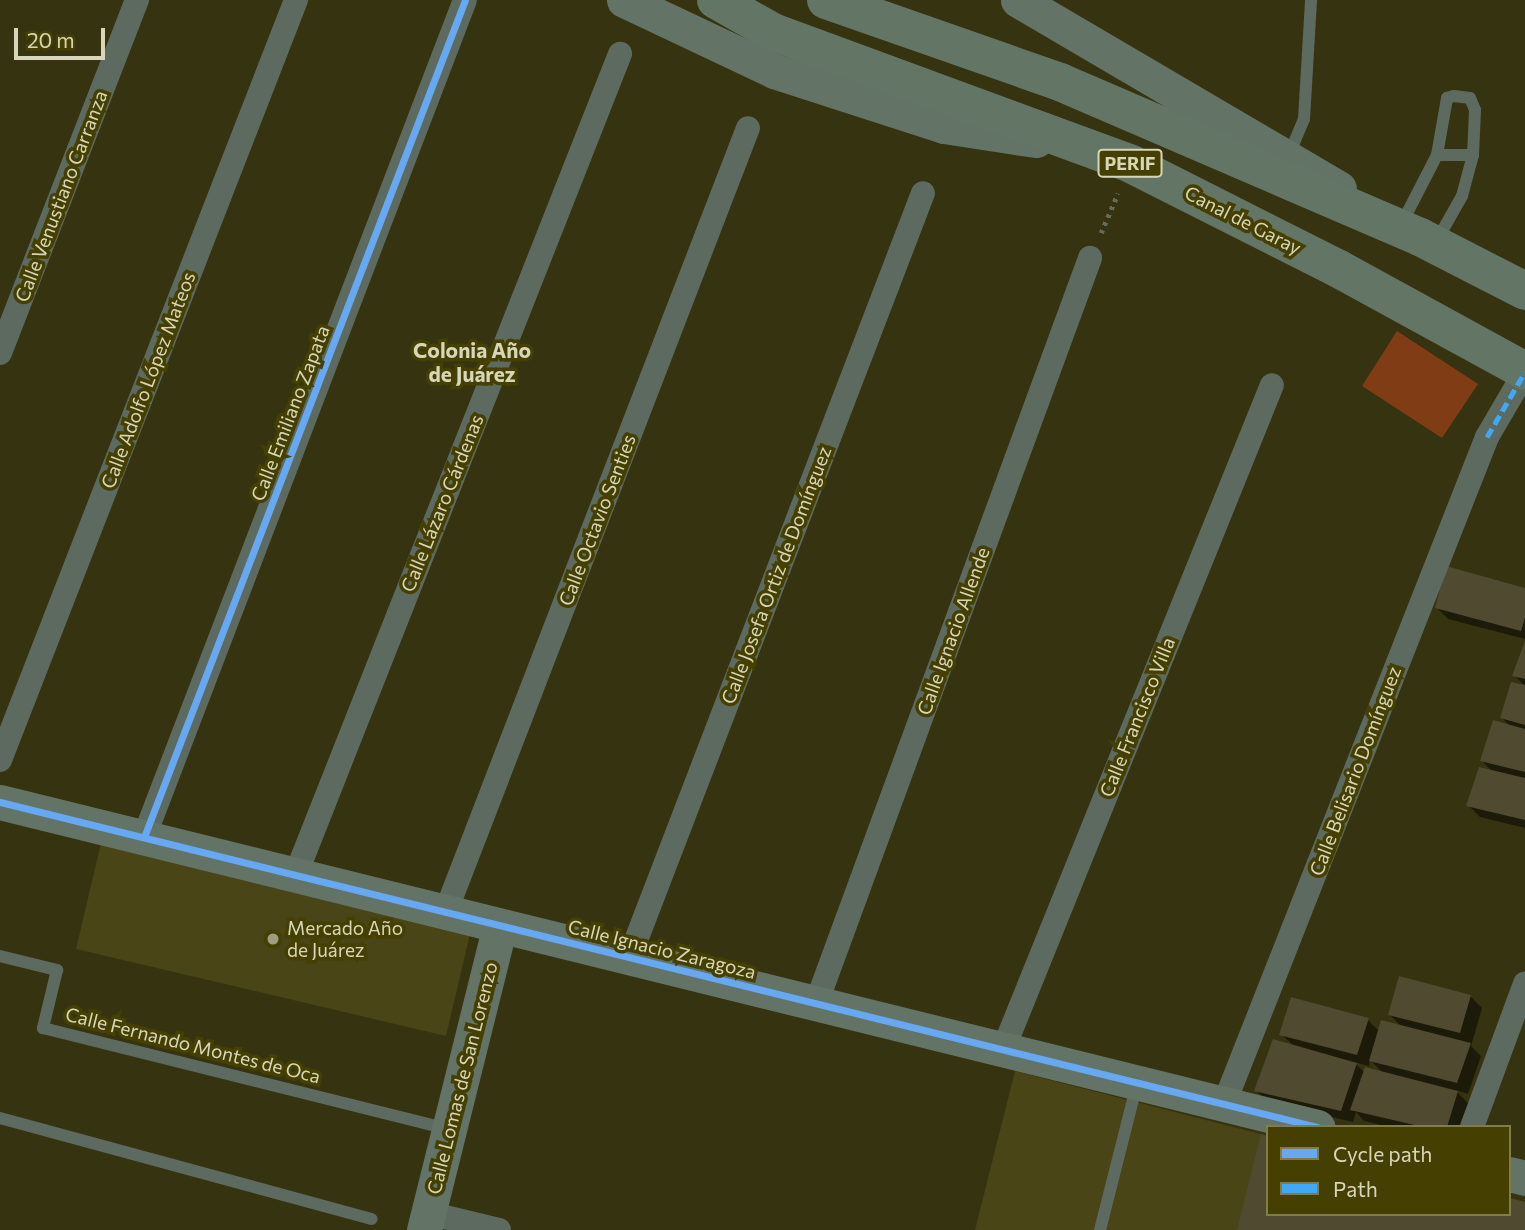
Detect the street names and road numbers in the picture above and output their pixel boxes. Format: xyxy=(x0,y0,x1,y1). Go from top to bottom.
street label: Calle Venustiano Carranza xyxy=(10,87,112,305)
road number: PERIF xyxy=(1097,148,1163,178)
street label: Canal de Garay xyxy=(1181,181,1305,259)
street label: Calle Adolfo López Mateos xyxy=(96,268,200,492)
street label: Calle Emiliano Zapata xyxy=(246,322,334,504)
street label: Calle Lázaro Cárdenas xyxy=(396,411,488,595)
street label: Calle Octavio Senties xyxy=(554,431,640,609)
street label: Calle Josefa Ortiz de Domínguez xyxy=(716,443,836,707)
street label: Calle Ignacio Allende xyxy=(912,544,994,718)
street label: Calle Francisco Villa xyxy=(1095,634,1179,800)
street label: Calle Belisario Domínguez xyxy=(1305,663,1405,879)
street label: Calle Ignacio Zaragoza xyxy=(566,915,758,983)
street label: Calle Lomas de San Lorenzo xyxy=(422,959,502,1197)
street label: Calle Fernando Montes de Oca xyxy=(63,1002,323,1088)

